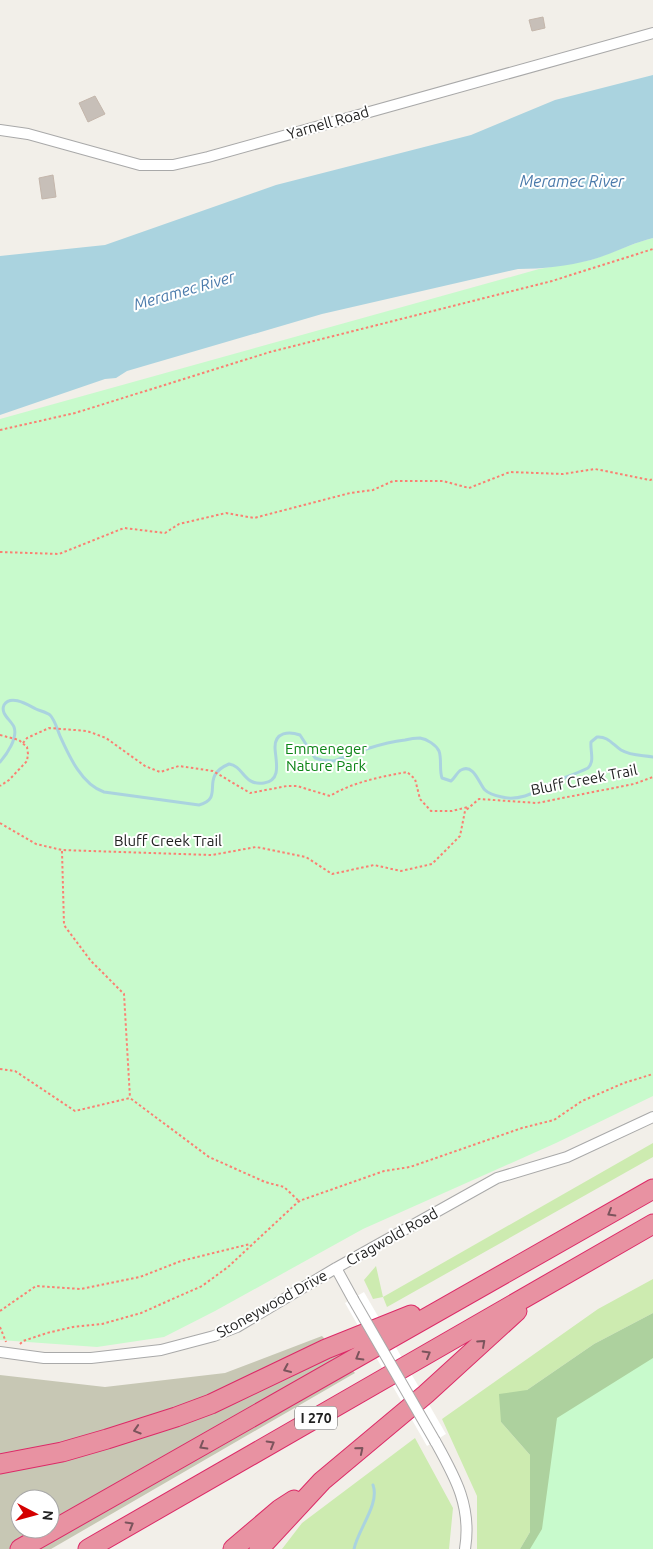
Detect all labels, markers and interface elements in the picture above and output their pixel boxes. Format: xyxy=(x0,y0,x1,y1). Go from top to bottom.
street label: Yarnell Road xyxy=(285,103,371,142)
water label: Meramec River xyxy=(520,172,625,190)
water label: Meramec River xyxy=(131,267,238,313)
park label: Emmeneger Nature Park xyxy=(285,740,367,774)
street label: Bluff Creek Trail xyxy=(529,761,639,798)
street label: Bluff Creek Trail xyxy=(114,832,222,849)
street label: Cragwold Road xyxy=(343,1204,441,1269)
one-way arrow xyxy=(607,1207,616,1217)
street label: Stoneywood Drive xyxy=(214,1266,330,1341)
one-way arrow xyxy=(477,1340,486,1349)
one-way arrow xyxy=(355,1350,364,1360)
one-way arrow xyxy=(422,1350,431,1360)
one-way arrow xyxy=(283,1362,292,1373)
road number: I 270 xyxy=(295,1406,337,1430)
one-way arrow xyxy=(133,1424,142,1434)
one-way arrow xyxy=(199,1439,208,1449)
one-way arrow xyxy=(266,1440,275,1450)
one-way arrow xyxy=(354,1447,363,1456)
north arrow xyxy=(10,1489,60,1539)
text: N xyxy=(39,1509,56,1521)
one-way arrow xyxy=(125,1521,134,1531)

